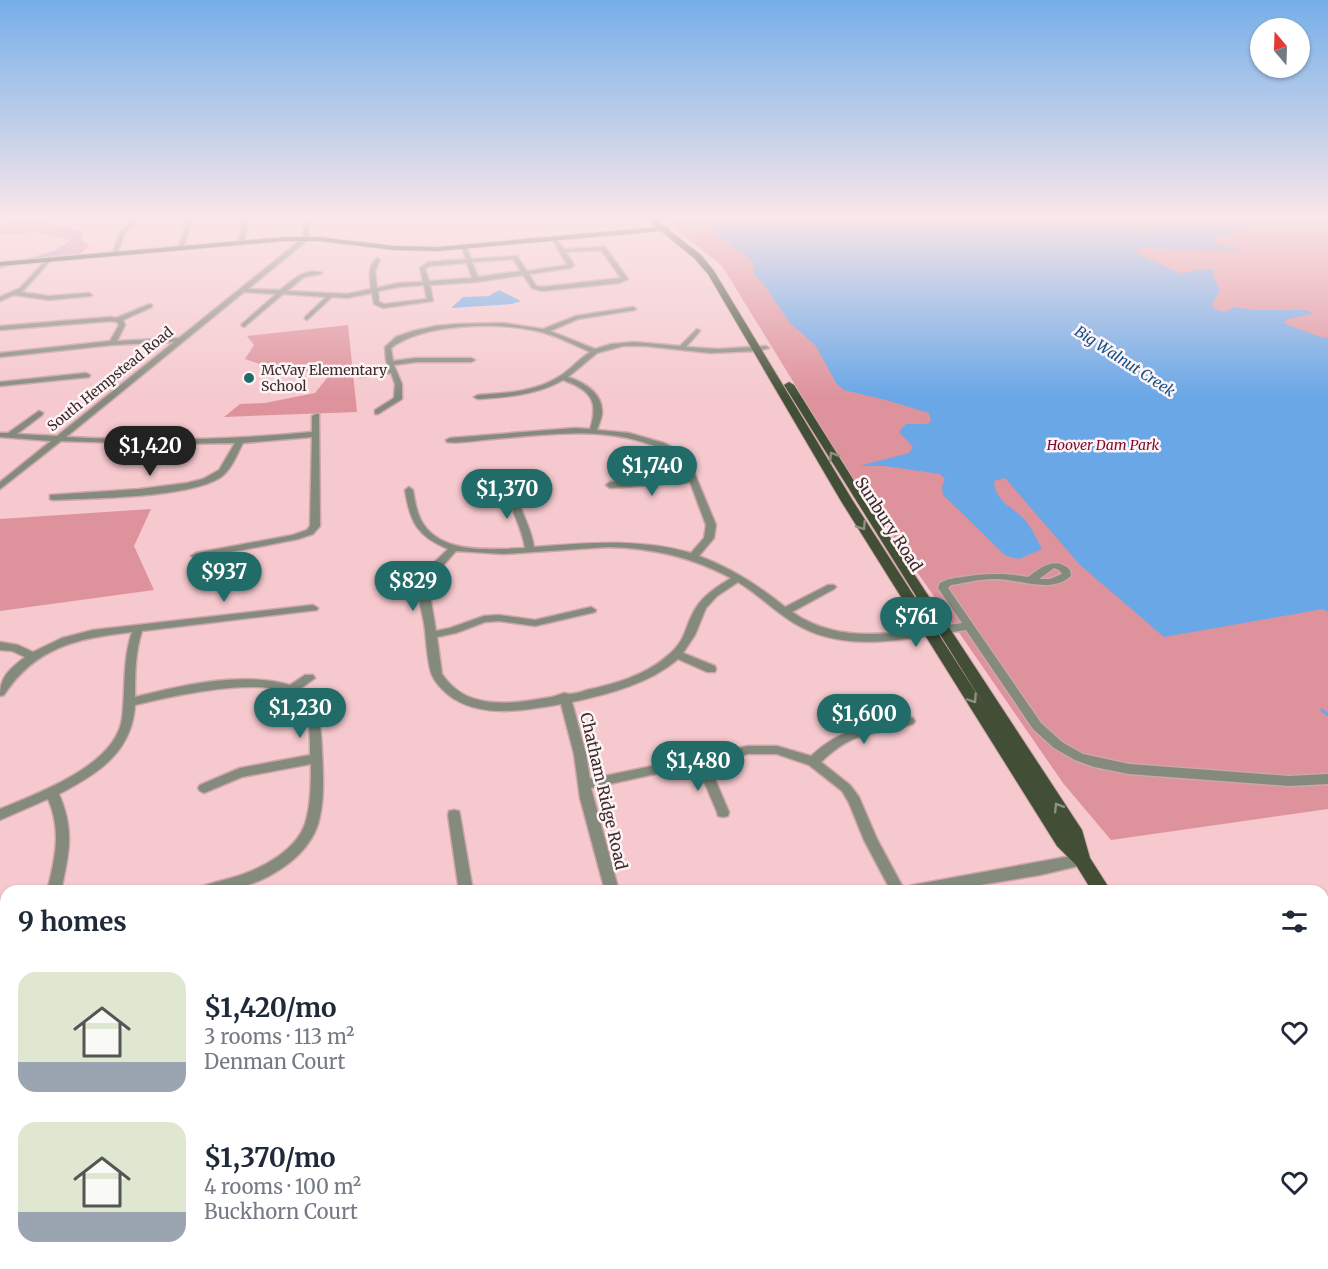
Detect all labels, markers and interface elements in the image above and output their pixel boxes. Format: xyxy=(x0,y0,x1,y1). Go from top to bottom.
north arrow xyxy=(1250,18,1310,78)
map controls xyxy=(1250,18,1310,78)
street label: South Hempstead Road xyxy=(44,322,177,435)
water label: Big Walnut Creek xyxy=(1071,322,1179,401)
place label: McVay Elementary School xyxy=(261,361,388,395)
marker: McVay Elementary School xyxy=(242,371,256,385)
pin: $1,420 xyxy=(101,426,199,477)
text: $1,420 xyxy=(118,433,182,458)
park label: Hoover Dam Park xyxy=(1046,436,1159,454)
pin: $1,740 xyxy=(603,446,701,497)
one-way arrow xyxy=(828,452,840,462)
text: $1,740 xyxy=(621,453,683,478)
pin: $1,370 xyxy=(458,469,556,520)
street label: Sunbury Road xyxy=(851,473,927,575)
text: $1,370 xyxy=(475,476,539,501)
one-way arrow xyxy=(855,519,866,530)
pin: $937 xyxy=(188,552,260,603)
text: $937 xyxy=(201,559,247,584)
pin: $829 xyxy=(377,561,449,612)
text: $829 xyxy=(389,568,437,593)
pin: $761 xyxy=(880,597,952,648)
text: $761 xyxy=(894,604,938,629)
pin: $1,230 xyxy=(251,688,349,739)
one-way arrow xyxy=(965,692,976,703)
pin: $1,600 xyxy=(815,694,913,745)
text: $1,230 xyxy=(268,695,332,720)
text: $1,600 xyxy=(831,701,897,726)
street label: Chatham Ridge Road xyxy=(576,710,632,872)
pin: $1,480 xyxy=(649,741,747,792)
text: $1,480 xyxy=(665,748,731,773)
one-way arrow xyxy=(1054,803,1066,813)
text: 9 homes xyxy=(18,905,127,938)
icon: filters xyxy=(1278,905,1311,938)
text: $1,420/mo xyxy=(204,991,337,1024)
icon: home xyxy=(66,996,138,1068)
icon: heart xyxy=(1278,1016,1311,1049)
text: 3 rooms · 113 m² xyxy=(204,1024,354,1049)
text: Denman Court xyxy=(204,1049,345,1074)
text: $1,370/mo xyxy=(204,1141,336,1174)
icon: home xyxy=(66,1146,138,1218)
icon: heart xyxy=(1278,1166,1311,1199)
text: 4 rooms · 100 m² xyxy=(204,1174,361,1199)
text: Buckhorn Court xyxy=(204,1199,358,1224)

